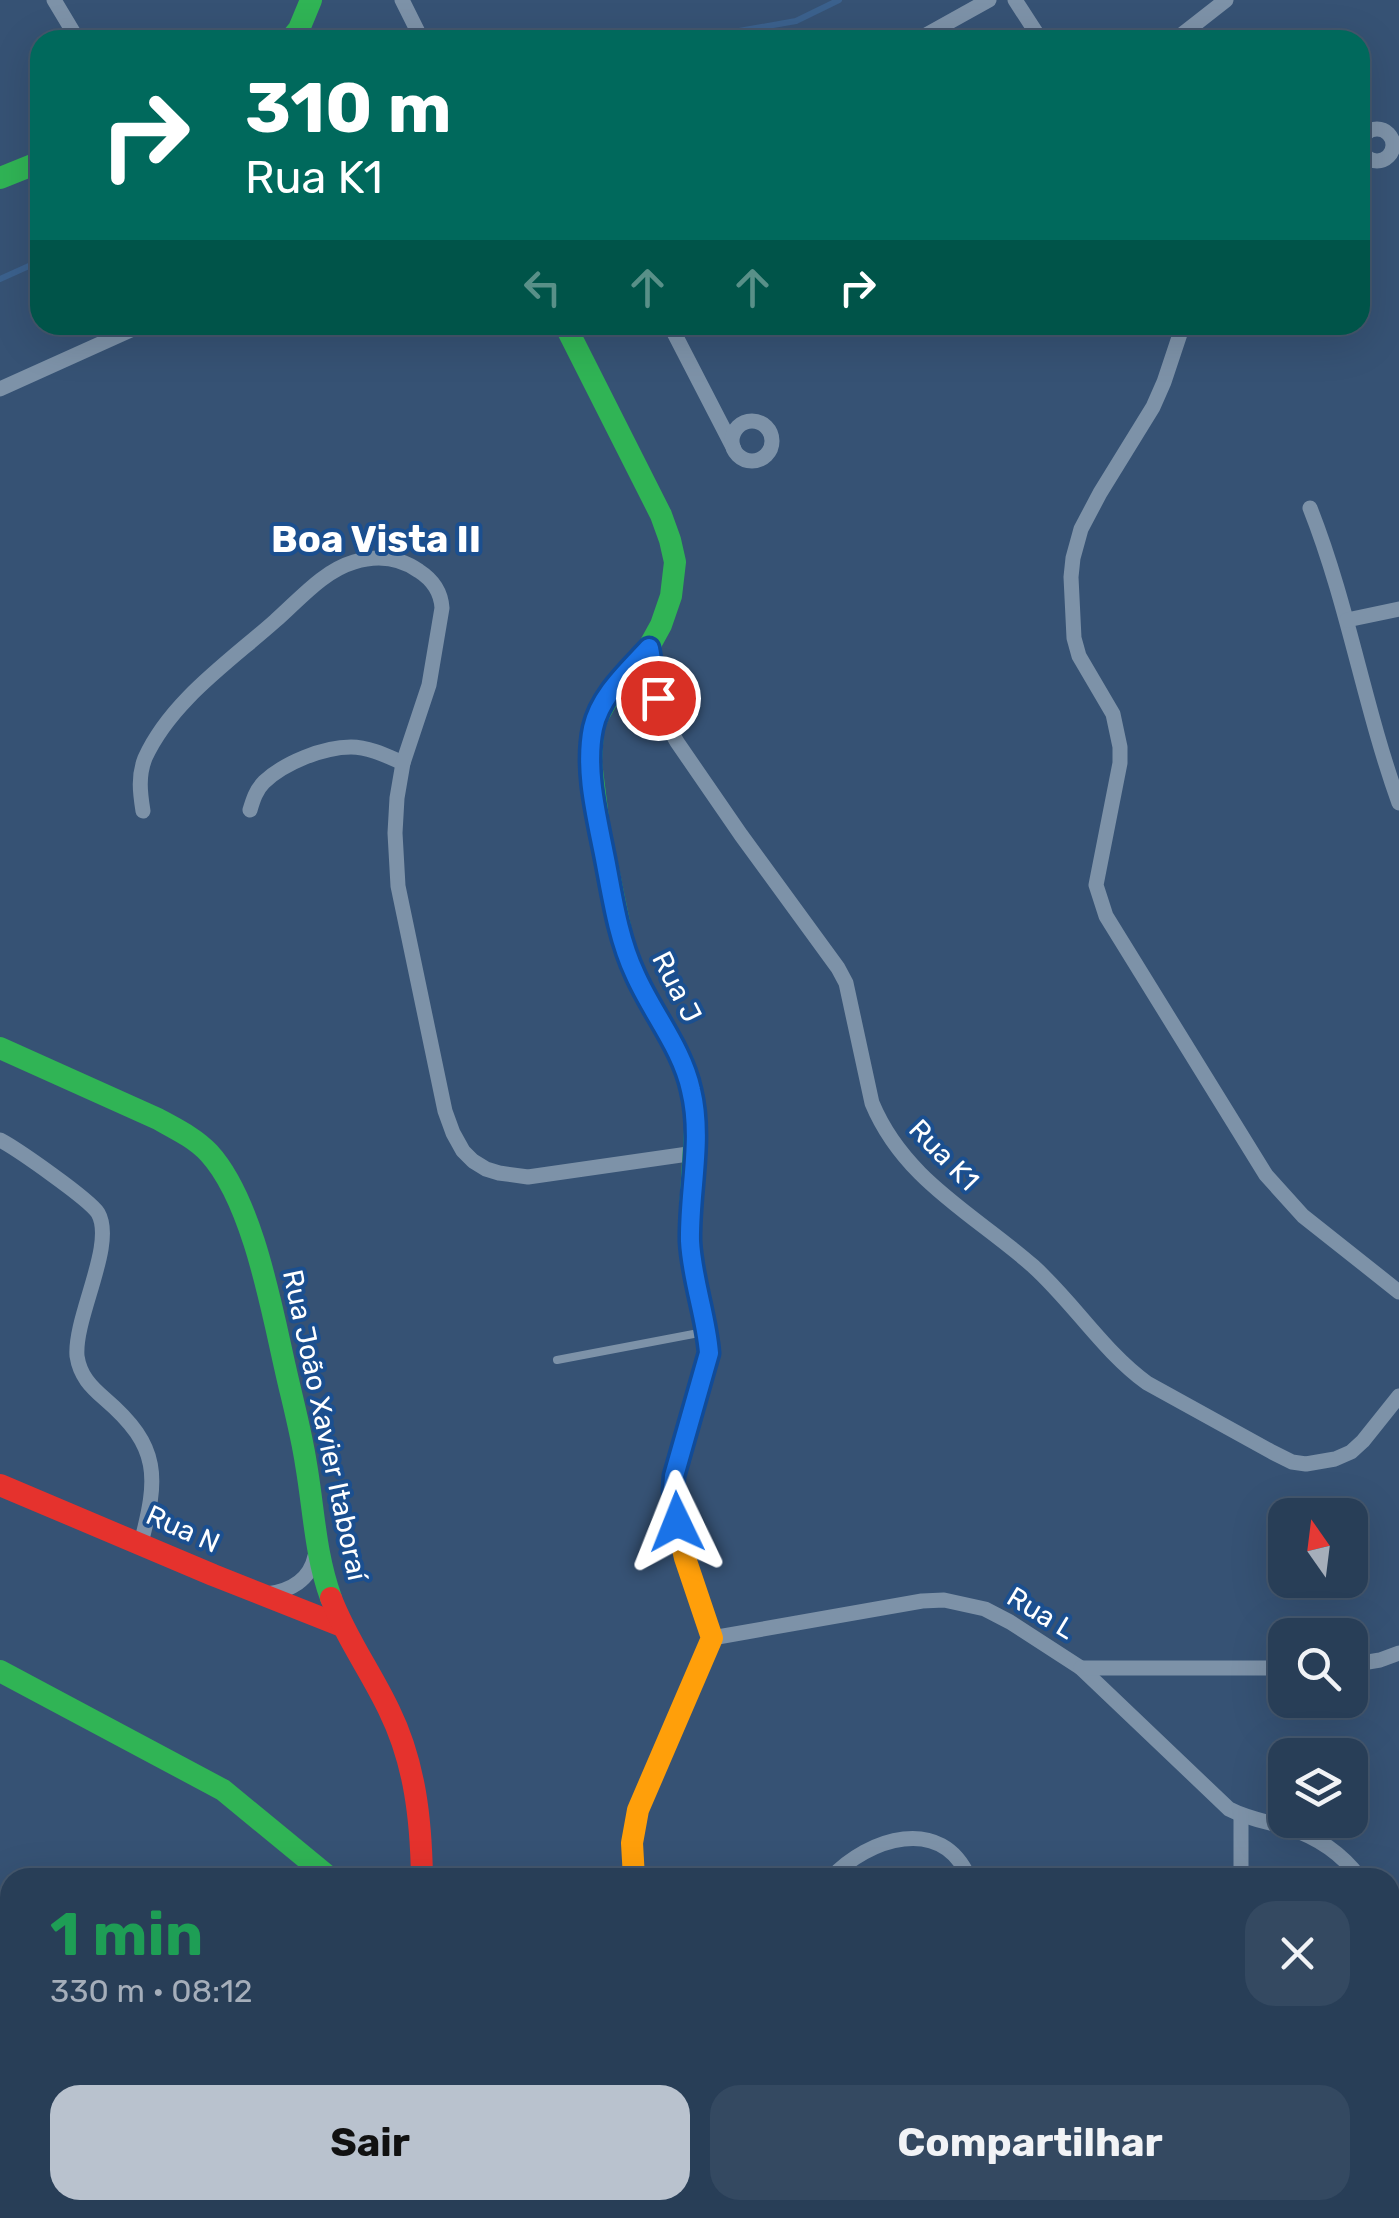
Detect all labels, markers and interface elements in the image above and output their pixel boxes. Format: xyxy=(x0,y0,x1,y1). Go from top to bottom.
text: 310 m xyxy=(245,67,452,150)
icon: right xyxy=(80,70,210,200)
text: Rua K1 xyxy=(245,151,383,204)
icon: left xyxy=(515,260,570,315)
icon: ahead xyxy=(620,260,675,315)
icon: ahead xyxy=(725,260,780,315)
icon: right xyxy=(830,260,885,315)
district label: Boa Vista II xyxy=(271,516,481,562)
pin xyxy=(616,656,701,741)
icon: arrive xyxy=(631,671,686,726)
street label: Rua J xyxy=(645,946,709,1028)
street label: Rua K1 xyxy=(902,1113,986,1197)
street label: Rua João Xavier Itaboraí xyxy=(276,1267,374,1585)
position arrow xyxy=(625,1470,729,1574)
street label: Rua N xyxy=(141,1498,225,1560)
north arrow xyxy=(1268,1498,1368,1598)
map controls xyxy=(1268,1498,1368,1838)
street label: Rua L xyxy=(1001,1580,1081,1646)
button: search xyxy=(1268,1618,1368,1718)
button: layers xyxy=(1268,1738,1368,1838)
text: 1 min xyxy=(50,1899,203,1970)
button: close xyxy=(1245,1901,1350,2006)
text: 330 m · 08:12 xyxy=(50,1972,253,2010)
button: Sair xyxy=(50,2085,690,2200)
button: Compartilhar xyxy=(710,2085,1350,2200)

